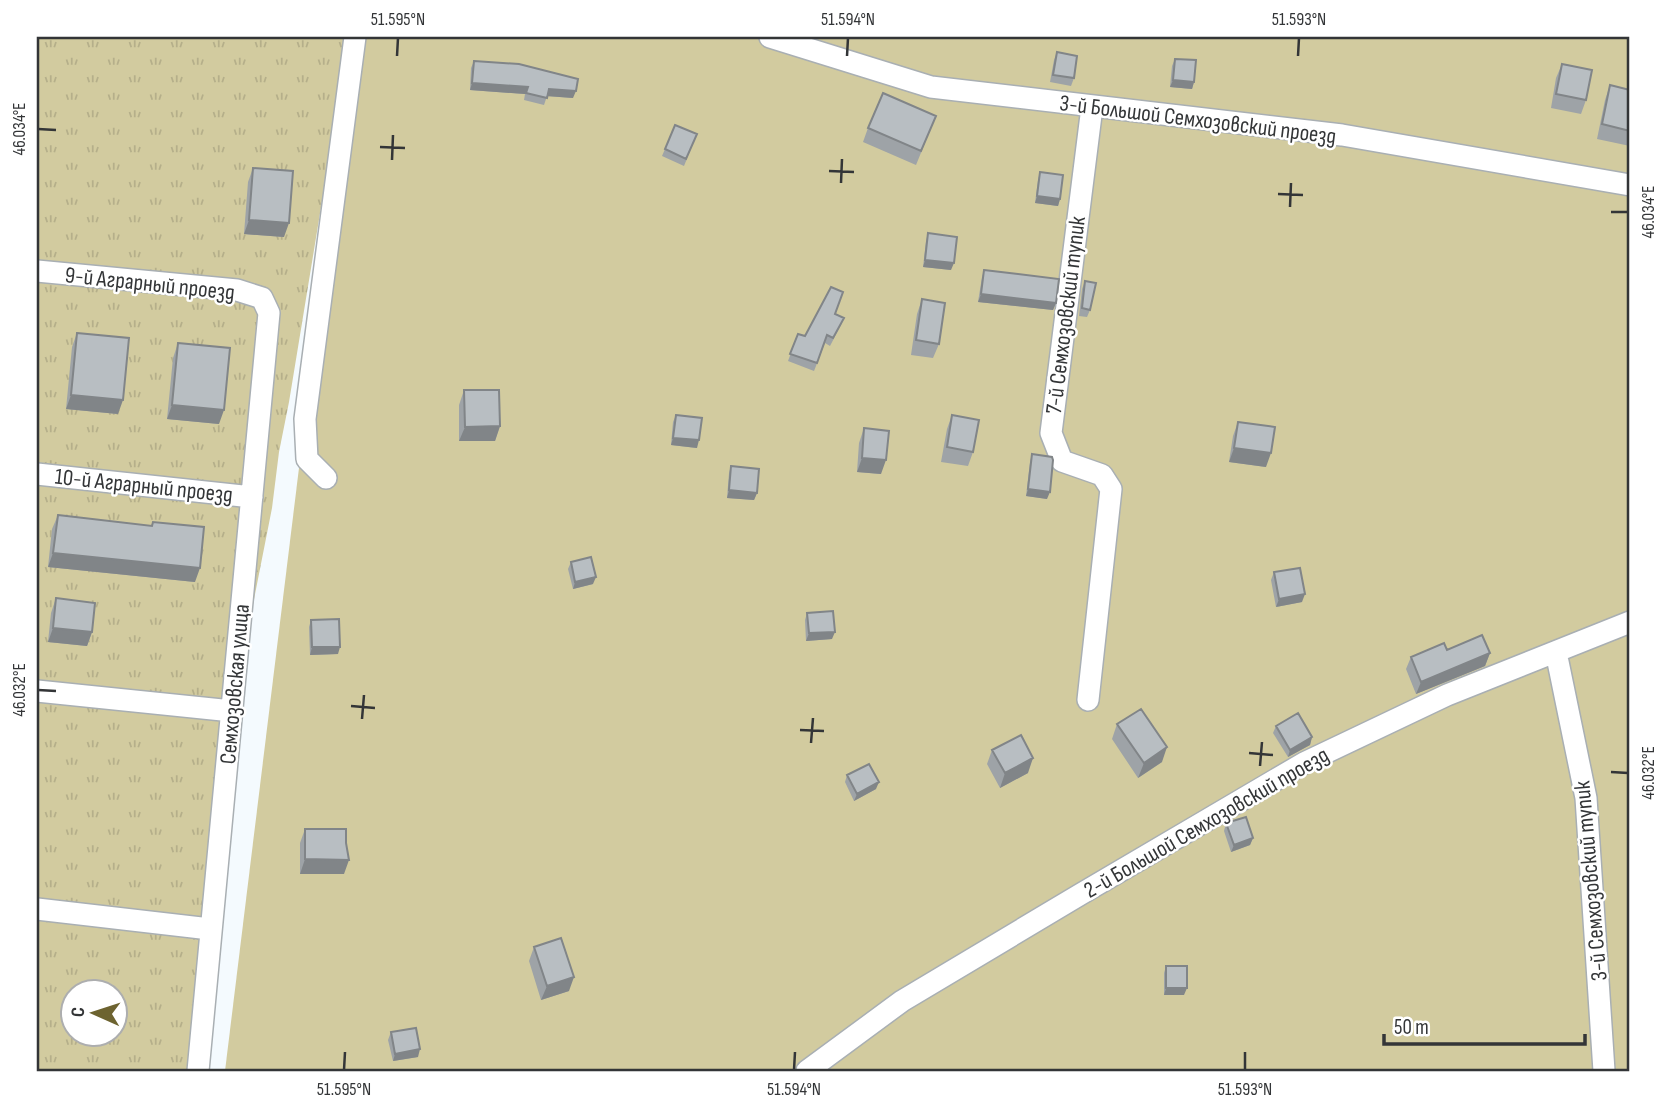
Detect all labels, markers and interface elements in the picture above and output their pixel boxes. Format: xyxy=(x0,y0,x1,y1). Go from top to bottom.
text: 51.595°N xyxy=(371,9,425,30)
text: 51.594°N xyxy=(821,9,875,30)
text: 51.593°N xyxy=(1272,9,1326,30)
street label: 3-й Большой Семхозовский проезд xyxy=(1058,89,1338,151)
text: 46.034°E xyxy=(9,102,30,156)
text: 46.034°E xyxy=(1638,185,1659,239)
street label: 7-й Семхозовский тупик xyxy=(1040,214,1092,416)
street label: 9-й Аграрный проезд xyxy=(64,261,236,307)
street label: 10-й Аграрный проезд xyxy=(54,463,234,509)
street label: Семхозовская улица xyxy=(214,603,256,765)
text: 46.032°E xyxy=(9,663,30,717)
street label: 2-й Большой Семхозовский проезд xyxy=(1079,741,1334,905)
text: 46.032°E xyxy=(1638,746,1659,800)
street label: 3-й Семхозовский тупик xyxy=(1568,780,1614,982)
north arrow xyxy=(60,978,130,1048)
scale bar xyxy=(1384,1003,1585,1047)
text: С xyxy=(67,1006,90,1018)
text: 50 m xyxy=(1394,1015,1429,1040)
text: 51.595°N xyxy=(317,1079,371,1100)
text: 51.594°N xyxy=(767,1079,821,1100)
text: 51.593°N xyxy=(1218,1079,1272,1100)

